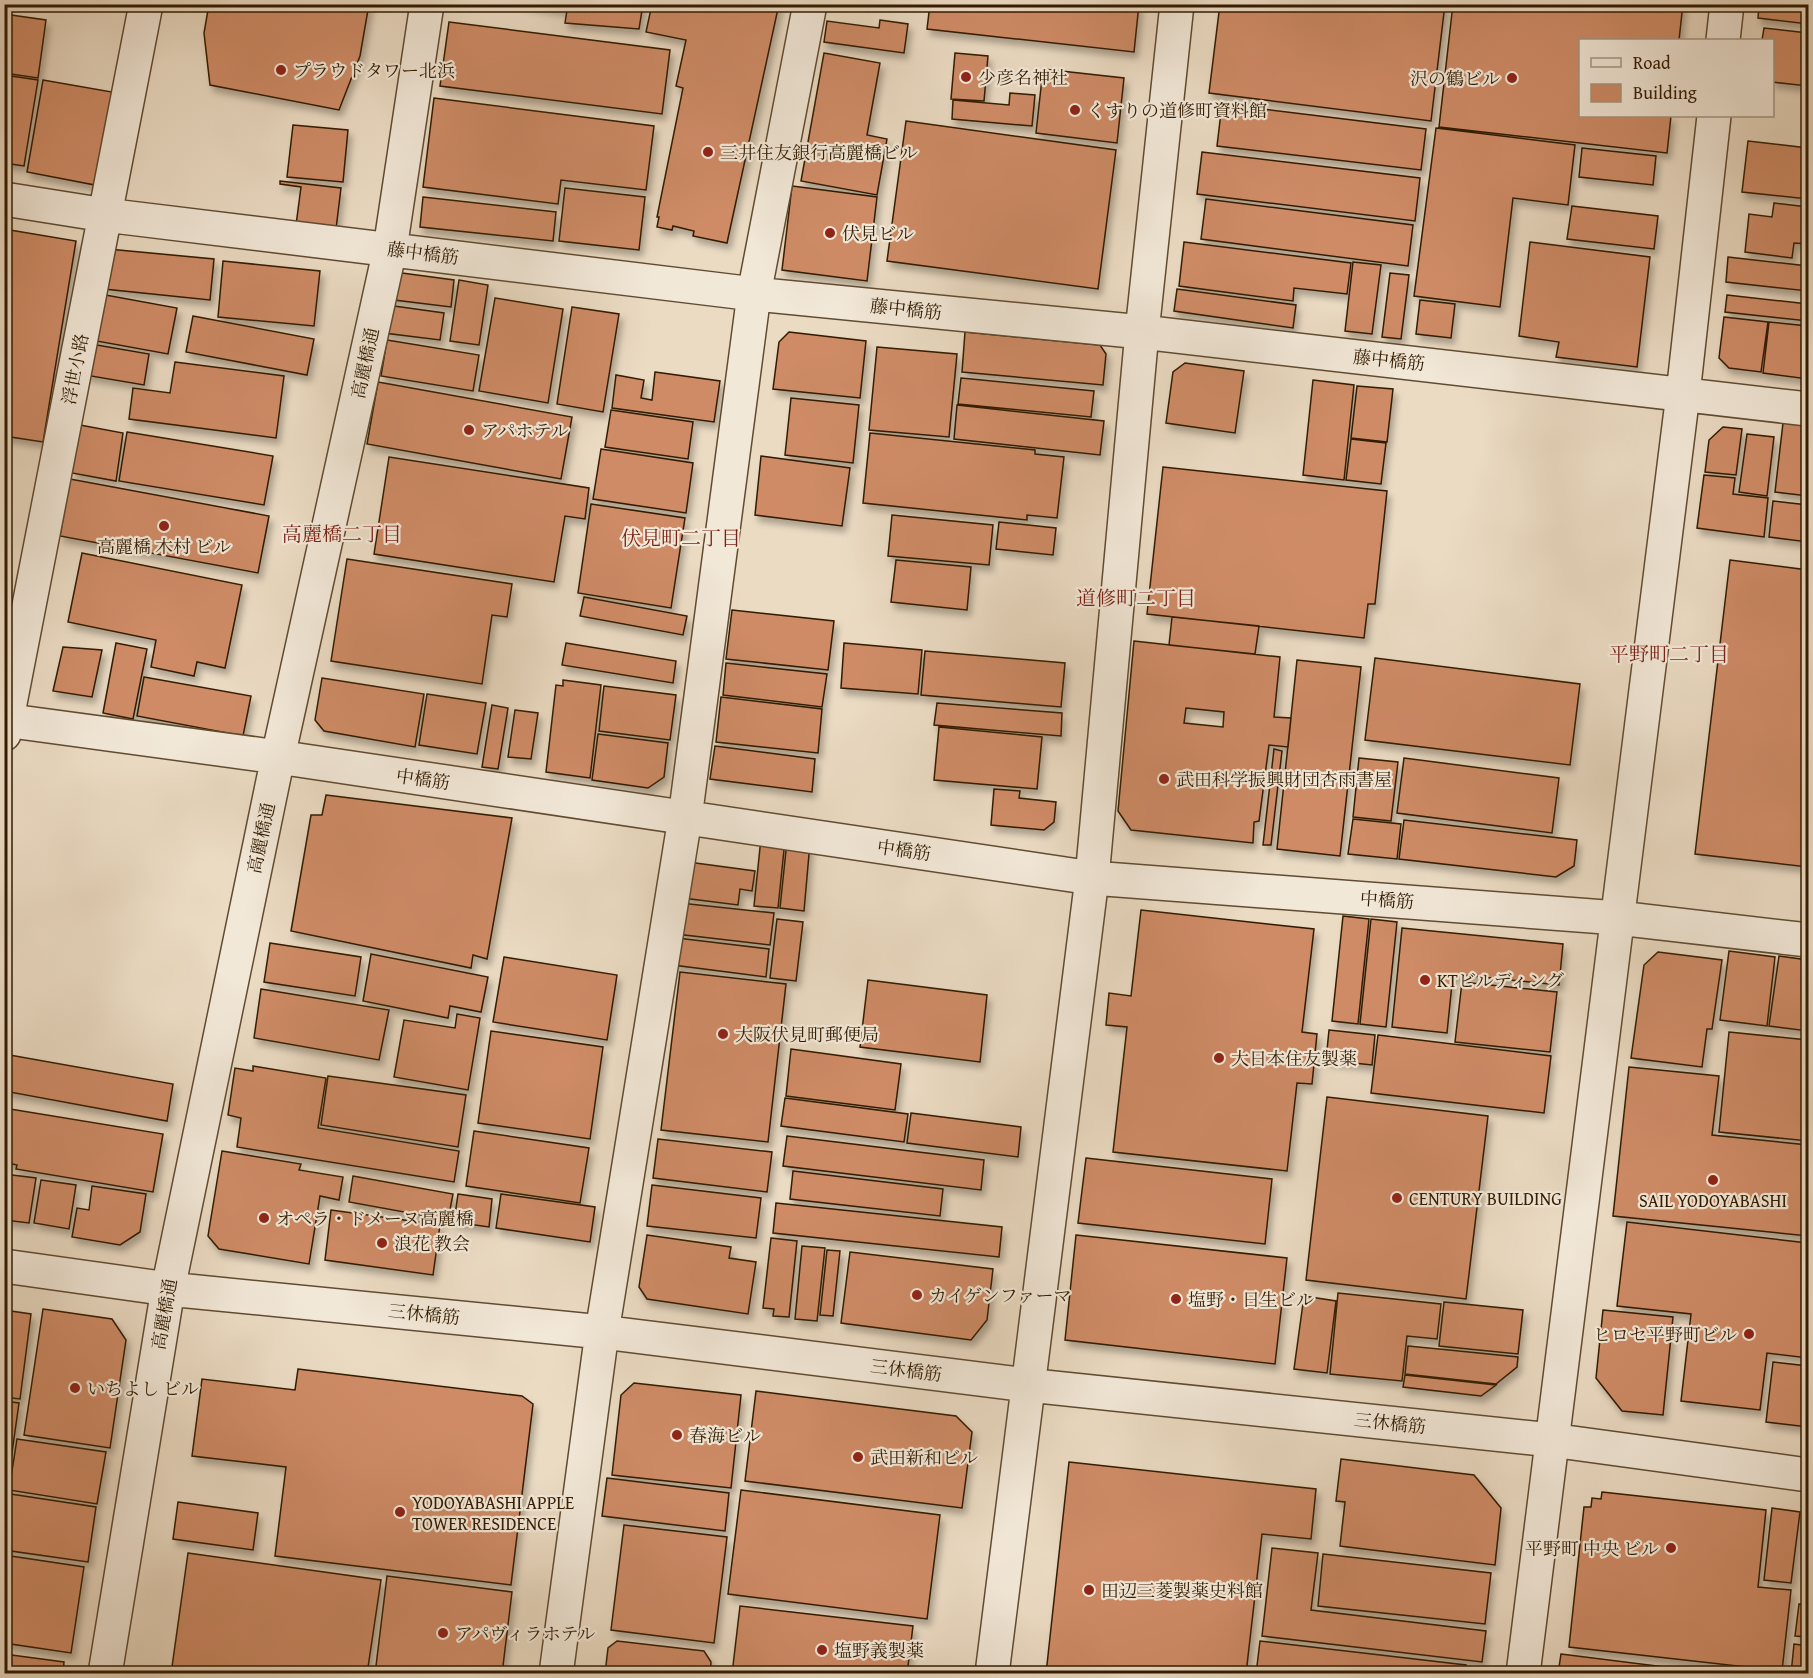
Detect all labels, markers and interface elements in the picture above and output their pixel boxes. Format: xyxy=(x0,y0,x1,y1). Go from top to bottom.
legend xyxy=(1579,39,1774,117)
text: Road xyxy=(1633,49,1671,76)
place label: プラウドタワー北浜 xyxy=(293,57,455,84)
marker: プラウドタワー北浜 xyxy=(274,63,288,77)
place label: 少彦名神社 xyxy=(978,64,1068,91)
place label: 沢の鶴ビル xyxy=(1410,65,1500,92)
marker: 少彦名神社 xyxy=(959,70,973,84)
marker: 沢の鶴ビル xyxy=(1505,71,1519,85)
text: Building xyxy=(1633,79,1697,106)
place label: くすりの道修町資料館 xyxy=(1087,97,1267,124)
marker: くすりの道修町資料館 xyxy=(1068,103,1082,117)
place label: 三井住友銀行高麗橋ビル xyxy=(720,139,918,166)
marker: 三井住友銀行高麗橋ビル xyxy=(701,145,715,159)
place label: 伏見ビル xyxy=(842,220,914,247)
marker: 伏見ビル xyxy=(823,226,837,240)
street label: 藤中橋筋 xyxy=(386,235,460,271)
street label: 藤中橋筋 xyxy=(869,292,943,326)
street label: 高麗橋通 xyxy=(344,325,386,401)
street label: 浮世小路 xyxy=(55,331,95,407)
street label: 藤中橋筋 xyxy=(1352,343,1426,377)
place label: アパホテル xyxy=(481,417,569,444)
marker: アパホテル xyxy=(462,423,476,437)
marker: 高麗橋 木村 ビル xyxy=(157,519,171,533)
district label: 高麗橋二丁目 xyxy=(282,519,402,548)
district label: 伏見町二丁目 xyxy=(621,523,741,552)
place label: 高麗橋 木村 ビル xyxy=(97,533,231,560)
district label: 道修町二丁目 xyxy=(1076,583,1196,612)
district label: 平野町二丁目 xyxy=(1609,639,1729,668)
street label: 中橋筋 xyxy=(394,762,452,796)
place label: 武田科学振興財団杏雨書屋 xyxy=(1176,766,1392,793)
marker: 武田科学振興財団杏雨書屋 xyxy=(1157,772,1171,786)
street label: 高麗橋通 xyxy=(240,800,282,876)
street label: 中橋筋 xyxy=(875,833,933,867)
street label: 中橋筋 xyxy=(1359,885,1415,915)
place label: KTビルディング xyxy=(1437,967,1564,994)
marker: KTビルディング xyxy=(1418,973,1432,987)
place label: 大阪伏見町郵便局 xyxy=(735,1021,879,1048)
marker: 大阪伏見町郵便局 xyxy=(716,1027,730,1041)
place label: 大日本住友製薬 xyxy=(1231,1045,1357,1072)
marker: 大日本住友製薬 xyxy=(1212,1051,1226,1065)
marker: SAIL YODOYABASHI xyxy=(1706,1173,1720,1187)
place label: CENTURY BUILDING xyxy=(1409,1185,1562,1212)
place label: SAIL YODOYABASHI xyxy=(1639,1187,1787,1214)
marker: CENTURY BUILDING xyxy=(1390,1191,1404,1205)
place label: オペラ・ドメーヌ高麗橋 xyxy=(276,1205,474,1232)
marker: オペラ・ドメーヌ高麗橋 xyxy=(257,1211,271,1225)
place label: 浪花 教会 xyxy=(394,1230,470,1257)
marker: 浪花 教会 xyxy=(375,1236,389,1250)
street label: 高麗橋通 xyxy=(144,1276,184,1352)
place label: カイゲンファーマ xyxy=(929,1282,1071,1309)
place label: 塩野・日生ビル xyxy=(1188,1286,1314,1313)
marker: カイゲンファーマ xyxy=(910,1288,924,1302)
marker: 塩野・日生ビル xyxy=(1169,1292,1183,1306)
street label: 三休橋筋 xyxy=(387,1297,461,1331)
place label: ヒロセ平野町ビル xyxy=(1593,1321,1737,1348)
marker: ヒロセ平野町ビル xyxy=(1742,1327,1756,1341)
street label: 三休橋筋 xyxy=(869,1352,943,1388)
place label: いちよし ビル xyxy=(87,1375,199,1402)
marker: いちよし ビル xyxy=(68,1381,82,1395)
street label: 三休橋筋 xyxy=(1353,1406,1427,1440)
place label: 春海ビル xyxy=(689,1422,761,1449)
marker: 春海ビル xyxy=(670,1428,684,1442)
place label: 武田新和ビル xyxy=(870,1444,978,1471)
marker: 武田新和ビル xyxy=(851,1450,865,1464)
place label: YODOYABASHI APPLE TOWER RESIDENCE xyxy=(412,1489,574,1537)
marker: YODOYABASHI APPLE TOWER RESIDENCE xyxy=(393,1505,407,1519)
place label: 平野町 中央 ビル xyxy=(1525,1535,1659,1562)
marker: 平野町 中央 ビル xyxy=(1664,1541,1678,1555)
place label: 田辺三菱製薬史料館 xyxy=(1101,1577,1263,1604)
marker: 田辺三菱製薬史料館 xyxy=(1082,1583,1096,1597)
place label: アパヴィラホテル xyxy=(455,1620,596,1647)
marker: アパヴィラホテル xyxy=(436,1626,450,1640)
place label: 塩野義製薬 xyxy=(834,1637,924,1664)
marker: 塩野義製薬 xyxy=(815,1643,829,1657)

